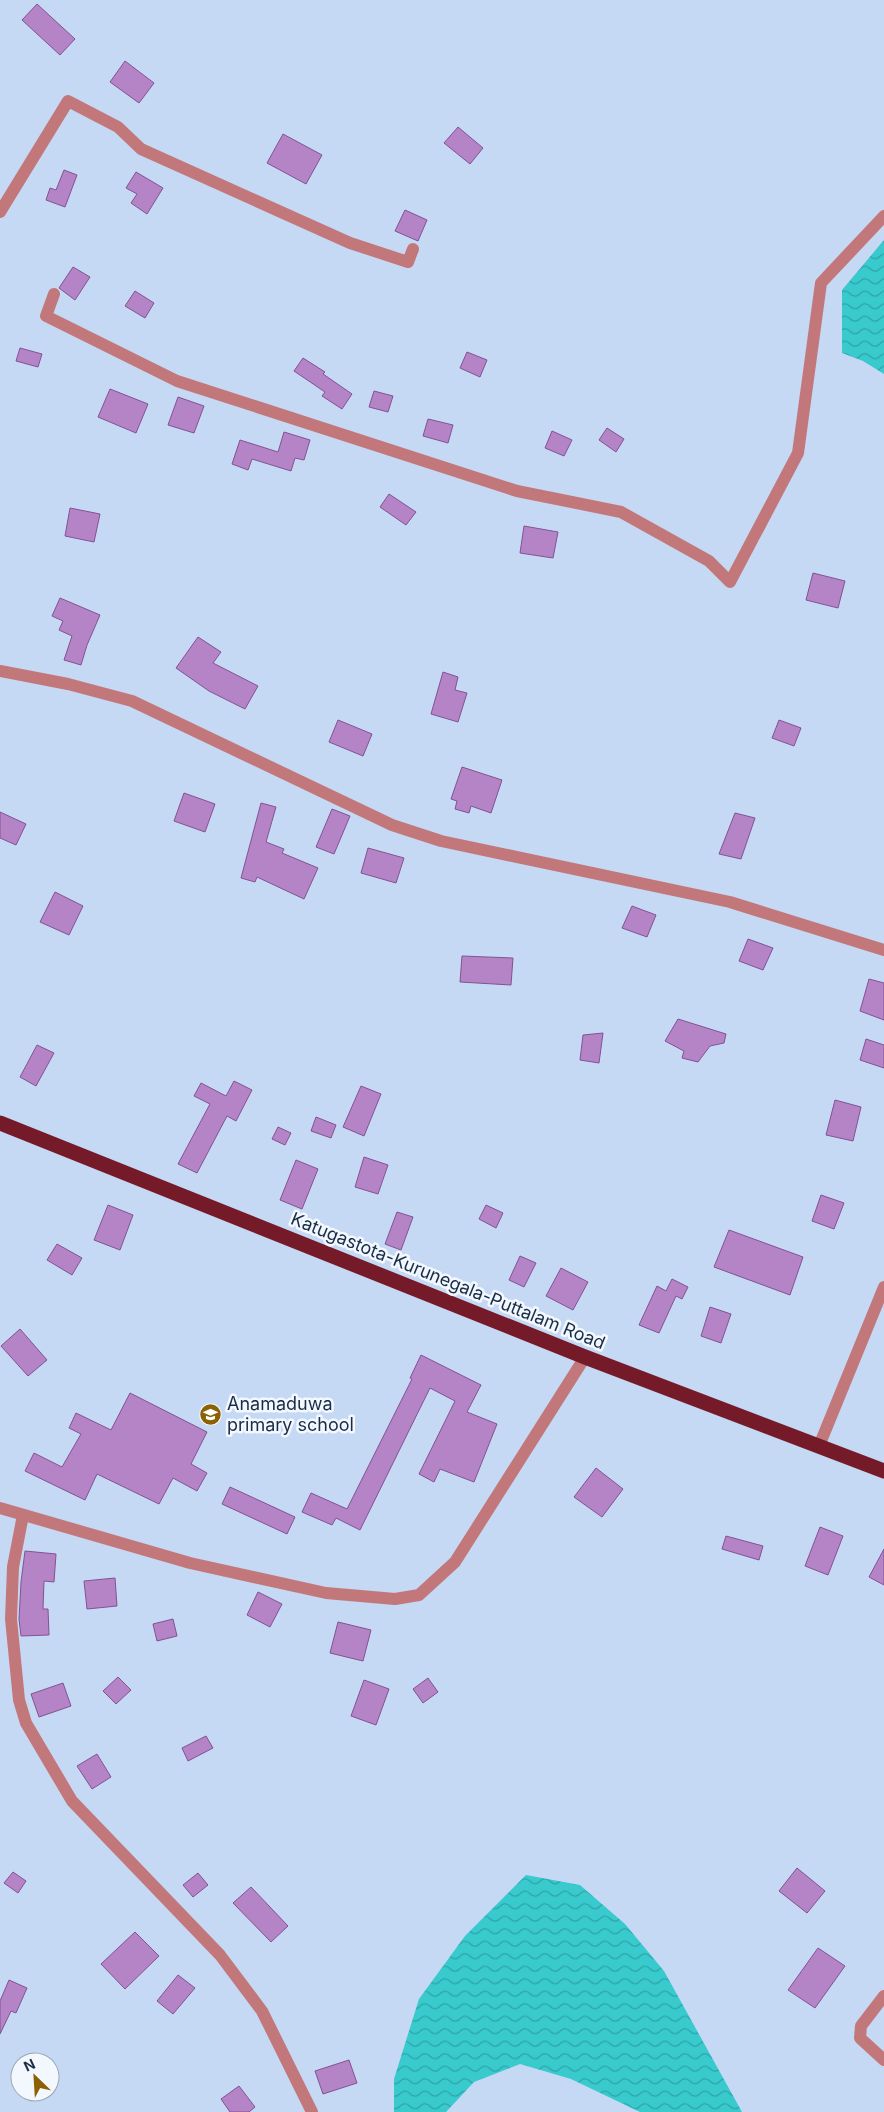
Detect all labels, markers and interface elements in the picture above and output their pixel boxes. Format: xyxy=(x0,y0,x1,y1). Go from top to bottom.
street label: Katugastota-Kurunegala-Puttalam Road xyxy=(288,1208,608,1353)
place label: Anamaduwa primary school xyxy=(227,1393,354,1435)
school or university icon: Anamaduwa primary school xyxy=(199,1402,223,1426)
north arrow xyxy=(10,2052,60,2102)
text: N xyxy=(21,2055,38,2075)

